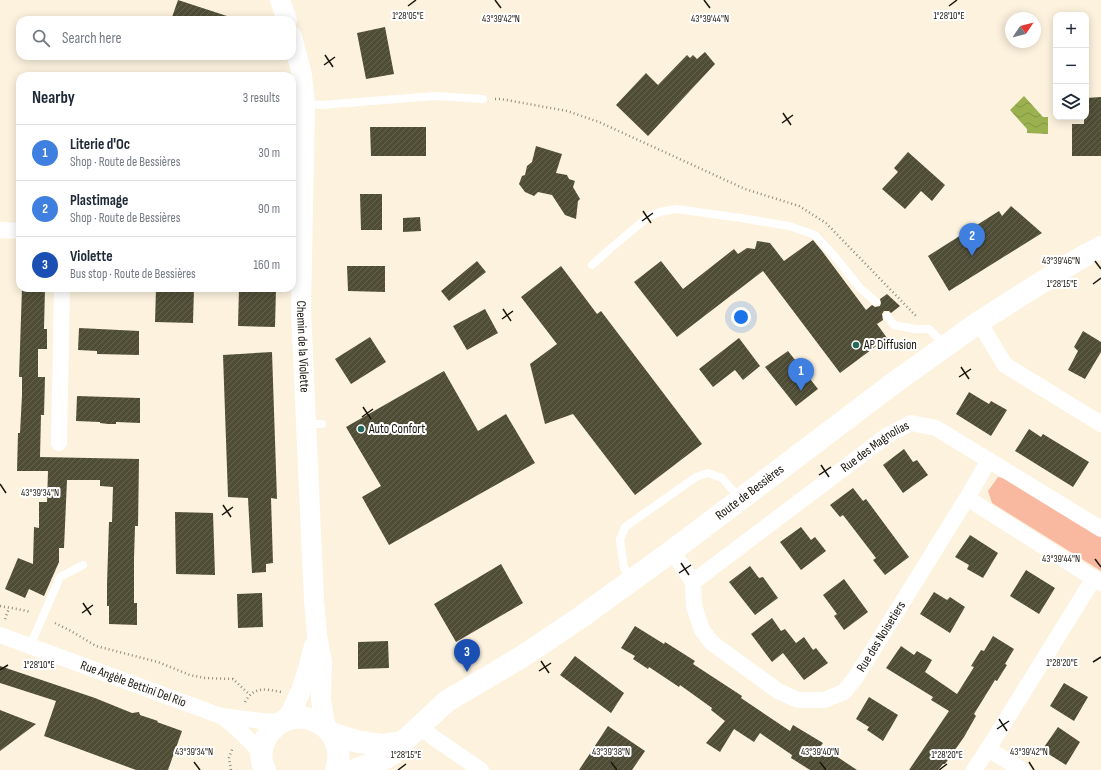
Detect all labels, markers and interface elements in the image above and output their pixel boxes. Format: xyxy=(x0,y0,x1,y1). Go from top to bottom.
text: 1°28'05"E xyxy=(392,10,424,22)
text: 1°28'10"E xyxy=(933,10,965,22)
north arrow xyxy=(1005,12,1041,48)
map controls xyxy=(1053,12,1089,120)
button: + xyxy=(1053,12,1089,48)
text: 43°39'42"N xyxy=(482,13,520,25)
text: 43°39'44"N xyxy=(691,13,729,25)
search box xyxy=(16,16,296,60)
icon: search xyxy=(30,27,52,49)
text: Search here xyxy=(62,29,122,48)
button: − xyxy=(1053,48,1089,84)
button: layers xyxy=(1053,84,1089,120)
text: Nearby xyxy=(32,88,75,108)
text: 3 results xyxy=(243,90,280,106)
text: Literie d'Oc xyxy=(70,135,130,154)
text: 1 xyxy=(42,145,48,161)
text: 30 m xyxy=(258,145,280,161)
text: Shop · Route de Bessières xyxy=(70,154,180,170)
text: Plastimage xyxy=(70,191,128,210)
text: 2 xyxy=(42,201,48,217)
text: 90 m xyxy=(258,201,280,217)
text: Shop · Route de Bessières xyxy=(70,210,180,226)
pin: 2 xyxy=(959,223,985,256)
text: Violette xyxy=(70,247,113,266)
text: 43°39'46"N xyxy=(1042,255,1080,267)
text: 3 xyxy=(42,257,48,273)
text: 160 m xyxy=(254,257,280,273)
text: Bus stop · Route de Bessières xyxy=(70,266,196,282)
text: 1°28'15"E xyxy=(1047,278,1077,290)
street label: Chemin de la Violette xyxy=(293,300,313,393)
your location xyxy=(731,307,751,327)
place label: AP Diffusion xyxy=(863,337,917,353)
marker: AP Diffusion xyxy=(851,340,861,350)
pin: 1 xyxy=(788,358,814,391)
street label: Rue des Magnolias xyxy=(838,417,912,476)
place label: Auto Confort xyxy=(368,421,425,437)
marker: Auto Confort xyxy=(356,424,366,434)
street label: Route de Bessières xyxy=(712,461,787,523)
text: 43°39'34"N xyxy=(21,487,59,499)
text: 43°39'44"N xyxy=(1042,553,1080,565)
street label: Rue des Noisetiers xyxy=(853,598,909,675)
pin: 3 xyxy=(454,639,480,672)
street label: Rue Angèle Bettini Del Rio xyxy=(78,657,188,711)
text: 1°28'20"E xyxy=(1046,657,1078,669)
text: 1°28'10"E xyxy=(23,659,55,671)
text: 43°39'34"N xyxy=(175,746,213,758)
text: 43°39'38"N xyxy=(592,746,630,758)
text: 43°39'40"N xyxy=(801,746,839,758)
text: 43°39'42"N xyxy=(1010,746,1048,758)
text: 1°28'15"E xyxy=(391,749,421,761)
text: 1°28'20"E xyxy=(931,749,963,761)

